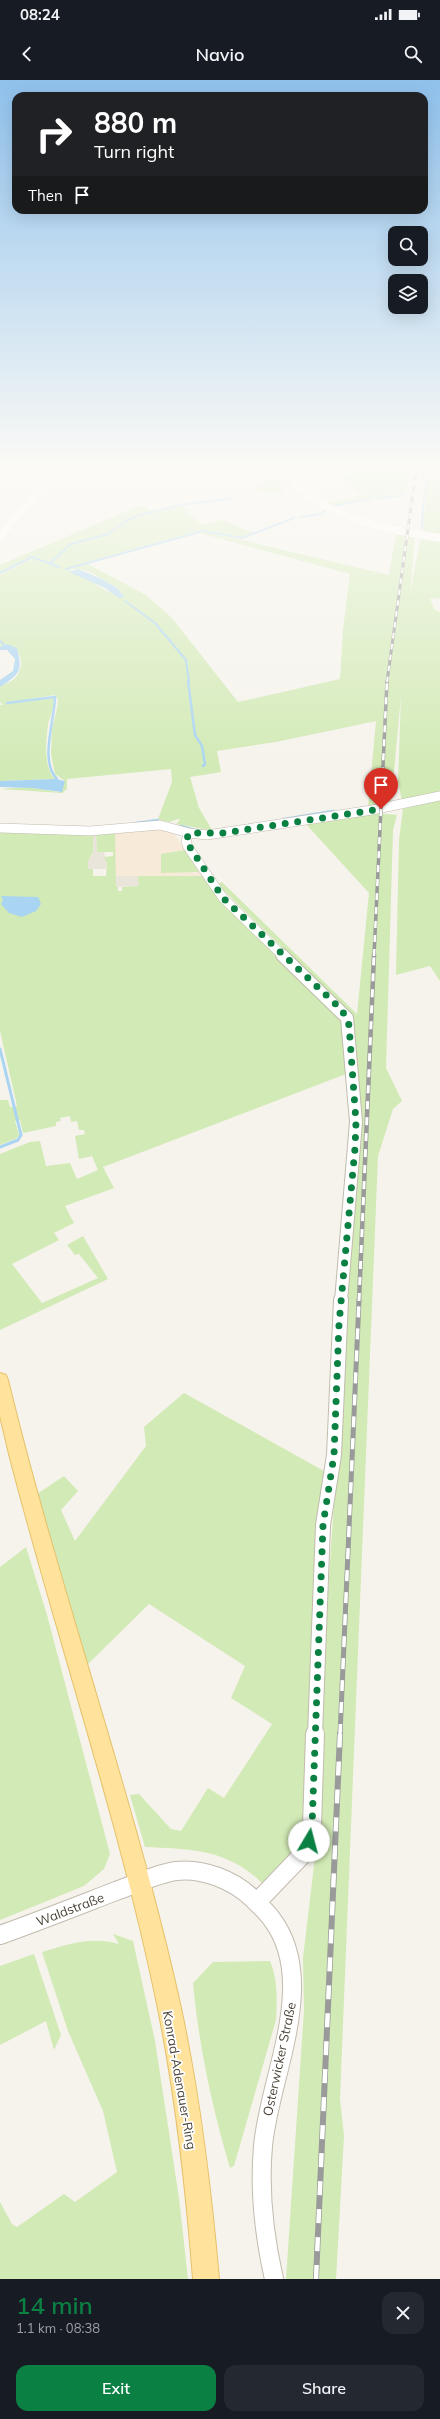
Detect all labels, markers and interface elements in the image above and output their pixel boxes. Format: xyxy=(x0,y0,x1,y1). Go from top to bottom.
text: 08:24 xyxy=(20,5,60,24)
icon: back xyxy=(16,43,38,65)
text: Navio xyxy=(196,43,244,66)
icon: search xyxy=(402,43,424,65)
text: 880 m xyxy=(94,105,177,140)
icon: right xyxy=(28,108,80,160)
text: Turn right xyxy=(94,140,174,163)
icon: arrive xyxy=(71,184,93,206)
text: Then xyxy=(28,186,63,205)
map controls xyxy=(388,226,428,314)
button: search xyxy=(388,226,428,266)
button: layers xyxy=(388,274,428,314)
pin xyxy=(364,768,398,809)
icon: arrive xyxy=(370,774,392,796)
position arrow xyxy=(288,1820,330,1862)
street label: Waldstraße xyxy=(34,1889,106,1929)
street label: Osterwicker Straße xyxy=(259,2001,299,2117)
street label: Konrad-Adenauer-Ring xyxy=(160,2009,200,2151)
text: 14 min xyxy=(16,2290,93,2320)
button: close xyxy=(382,2292,424,2334)
text: 1.1 km · 08:38 xyxy=(16,2320,100,2336)
button: Exit xyxy=(16,2365,216,2411)
button: Share xyxy=(224,2365,424,2411)

